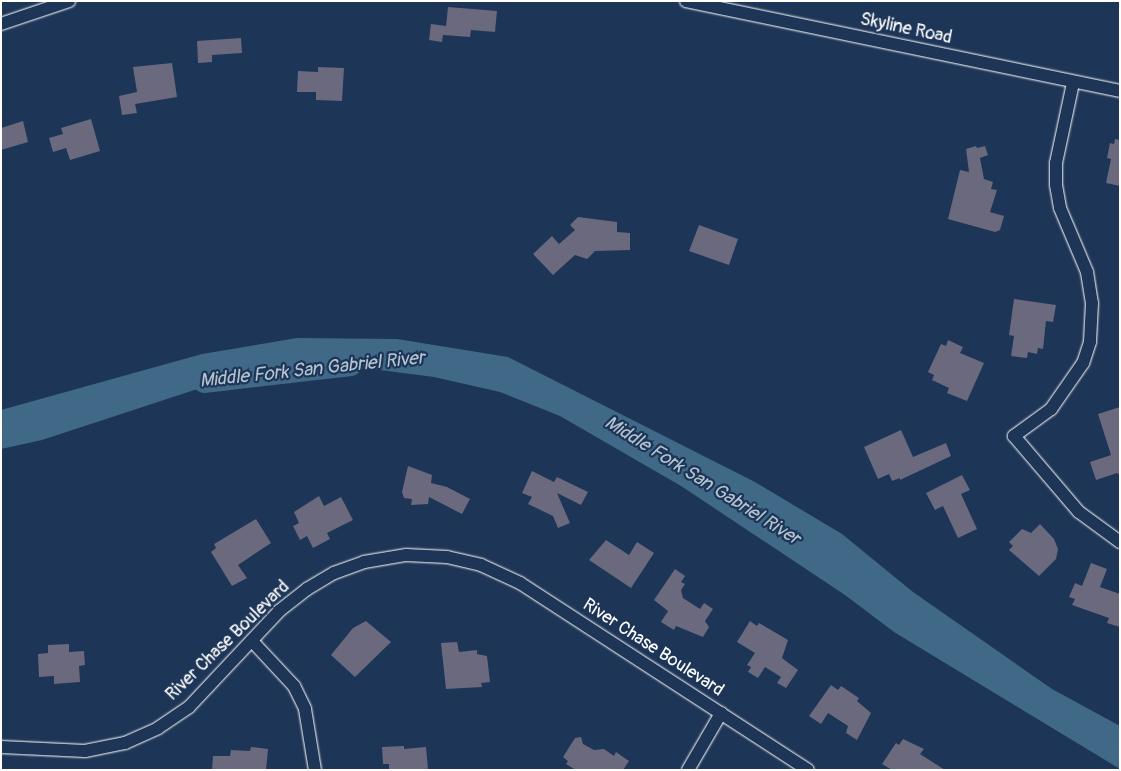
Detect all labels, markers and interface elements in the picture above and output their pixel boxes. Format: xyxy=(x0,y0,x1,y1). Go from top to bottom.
street label: Skyline Road xyxy=(858,9,954,49)
water label: Middle Fork San Gabriel River xyxy=(198,347,426,393)
water label: Middle Fork San Gabriel River xyxy=(600,411,804,551)
street label: River Chase Boulevard xyxy=(162,576,294,706)
street label: River Chase Boulevard xyxy=(578,594,728,702)

